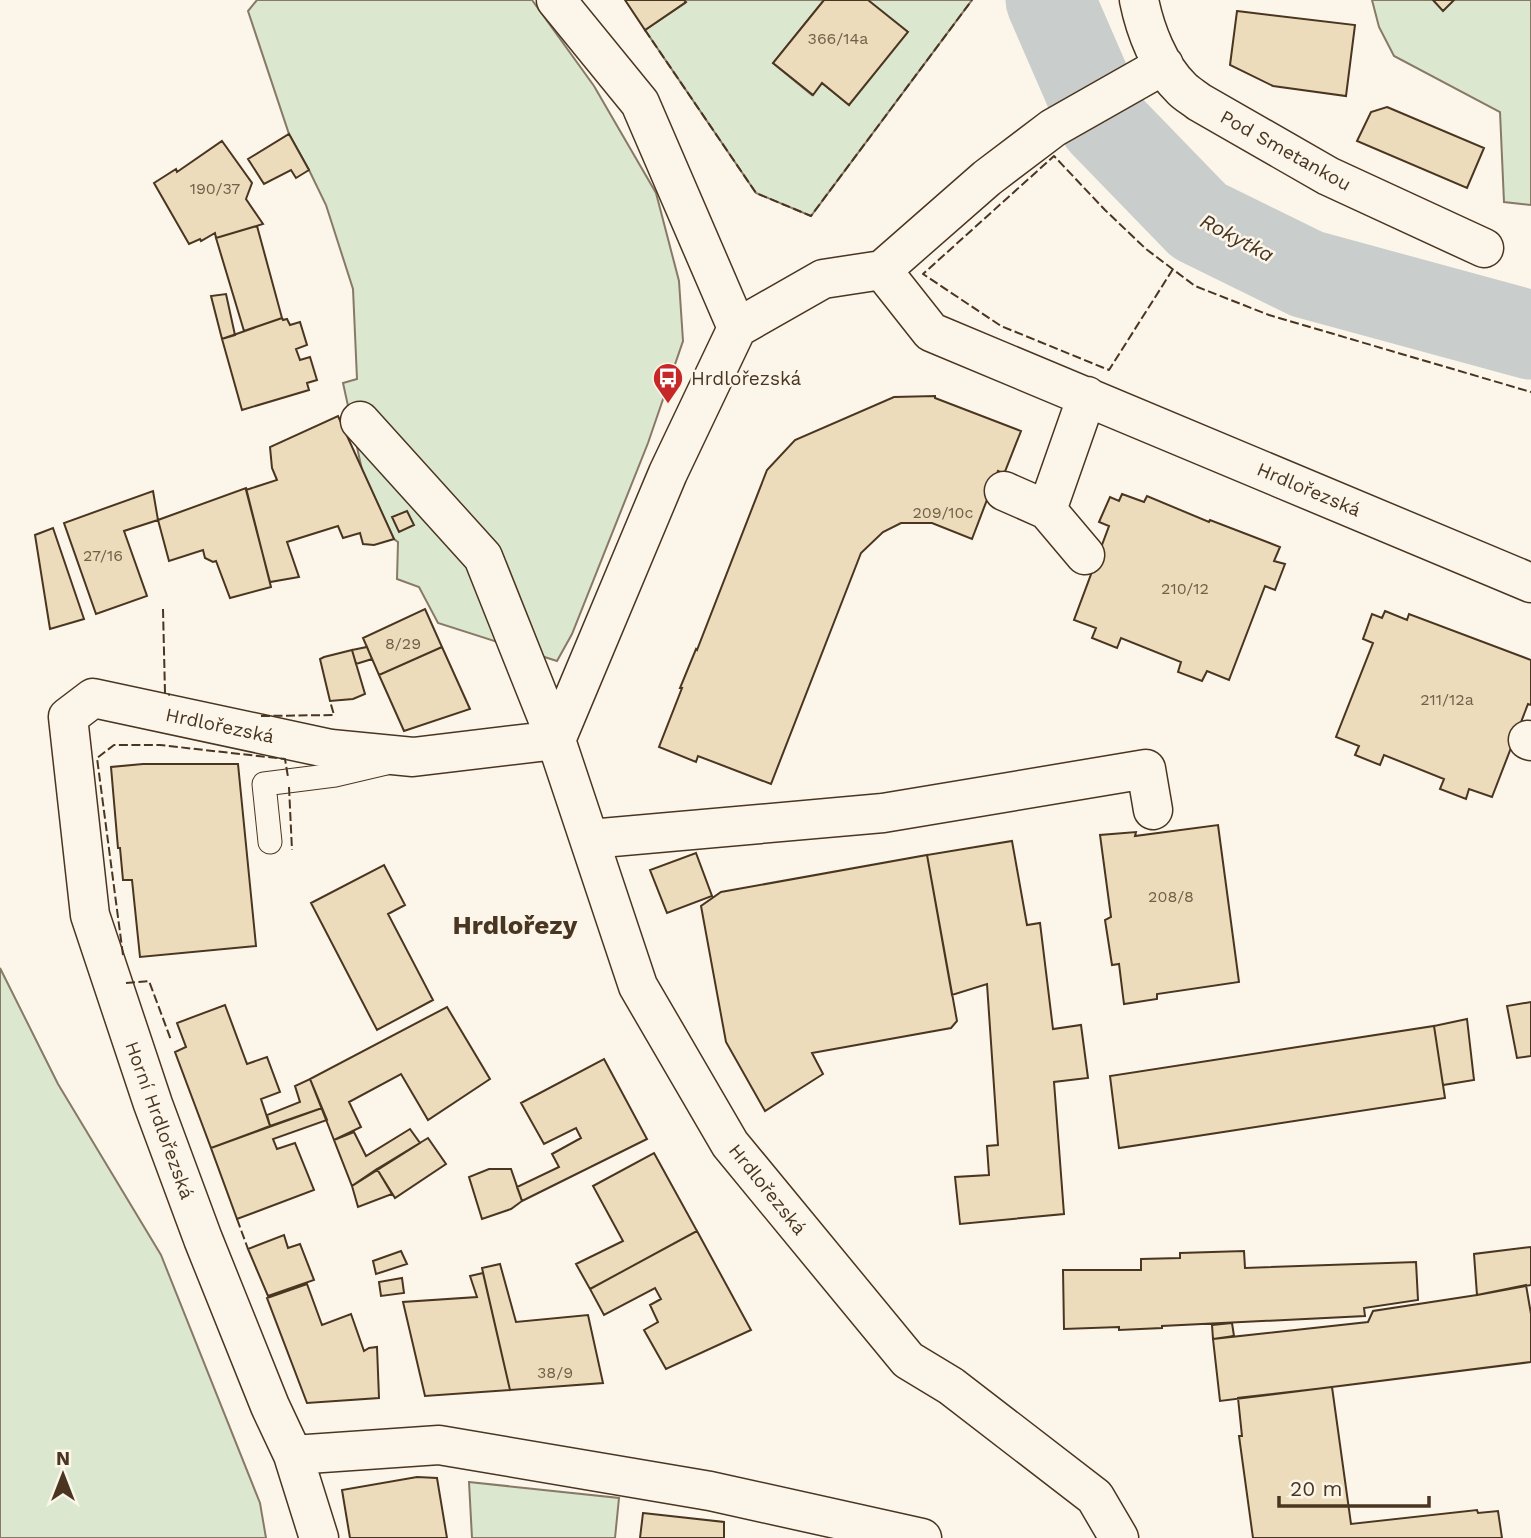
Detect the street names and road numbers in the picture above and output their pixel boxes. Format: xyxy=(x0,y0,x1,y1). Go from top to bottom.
street label: Pod Smetankou xyxy=(1216,105,1355,196)
street label: Hrdlořezská xyxy=(1254,457,1364,522)
street label: Hrdlořezská xyxy=(164,703,276,748)
street label: Horní Hrdlořezská xyxy=(120,1038,199,1203)
street label: Hrdlořezská xyxy=(724,1139,811,1240)

